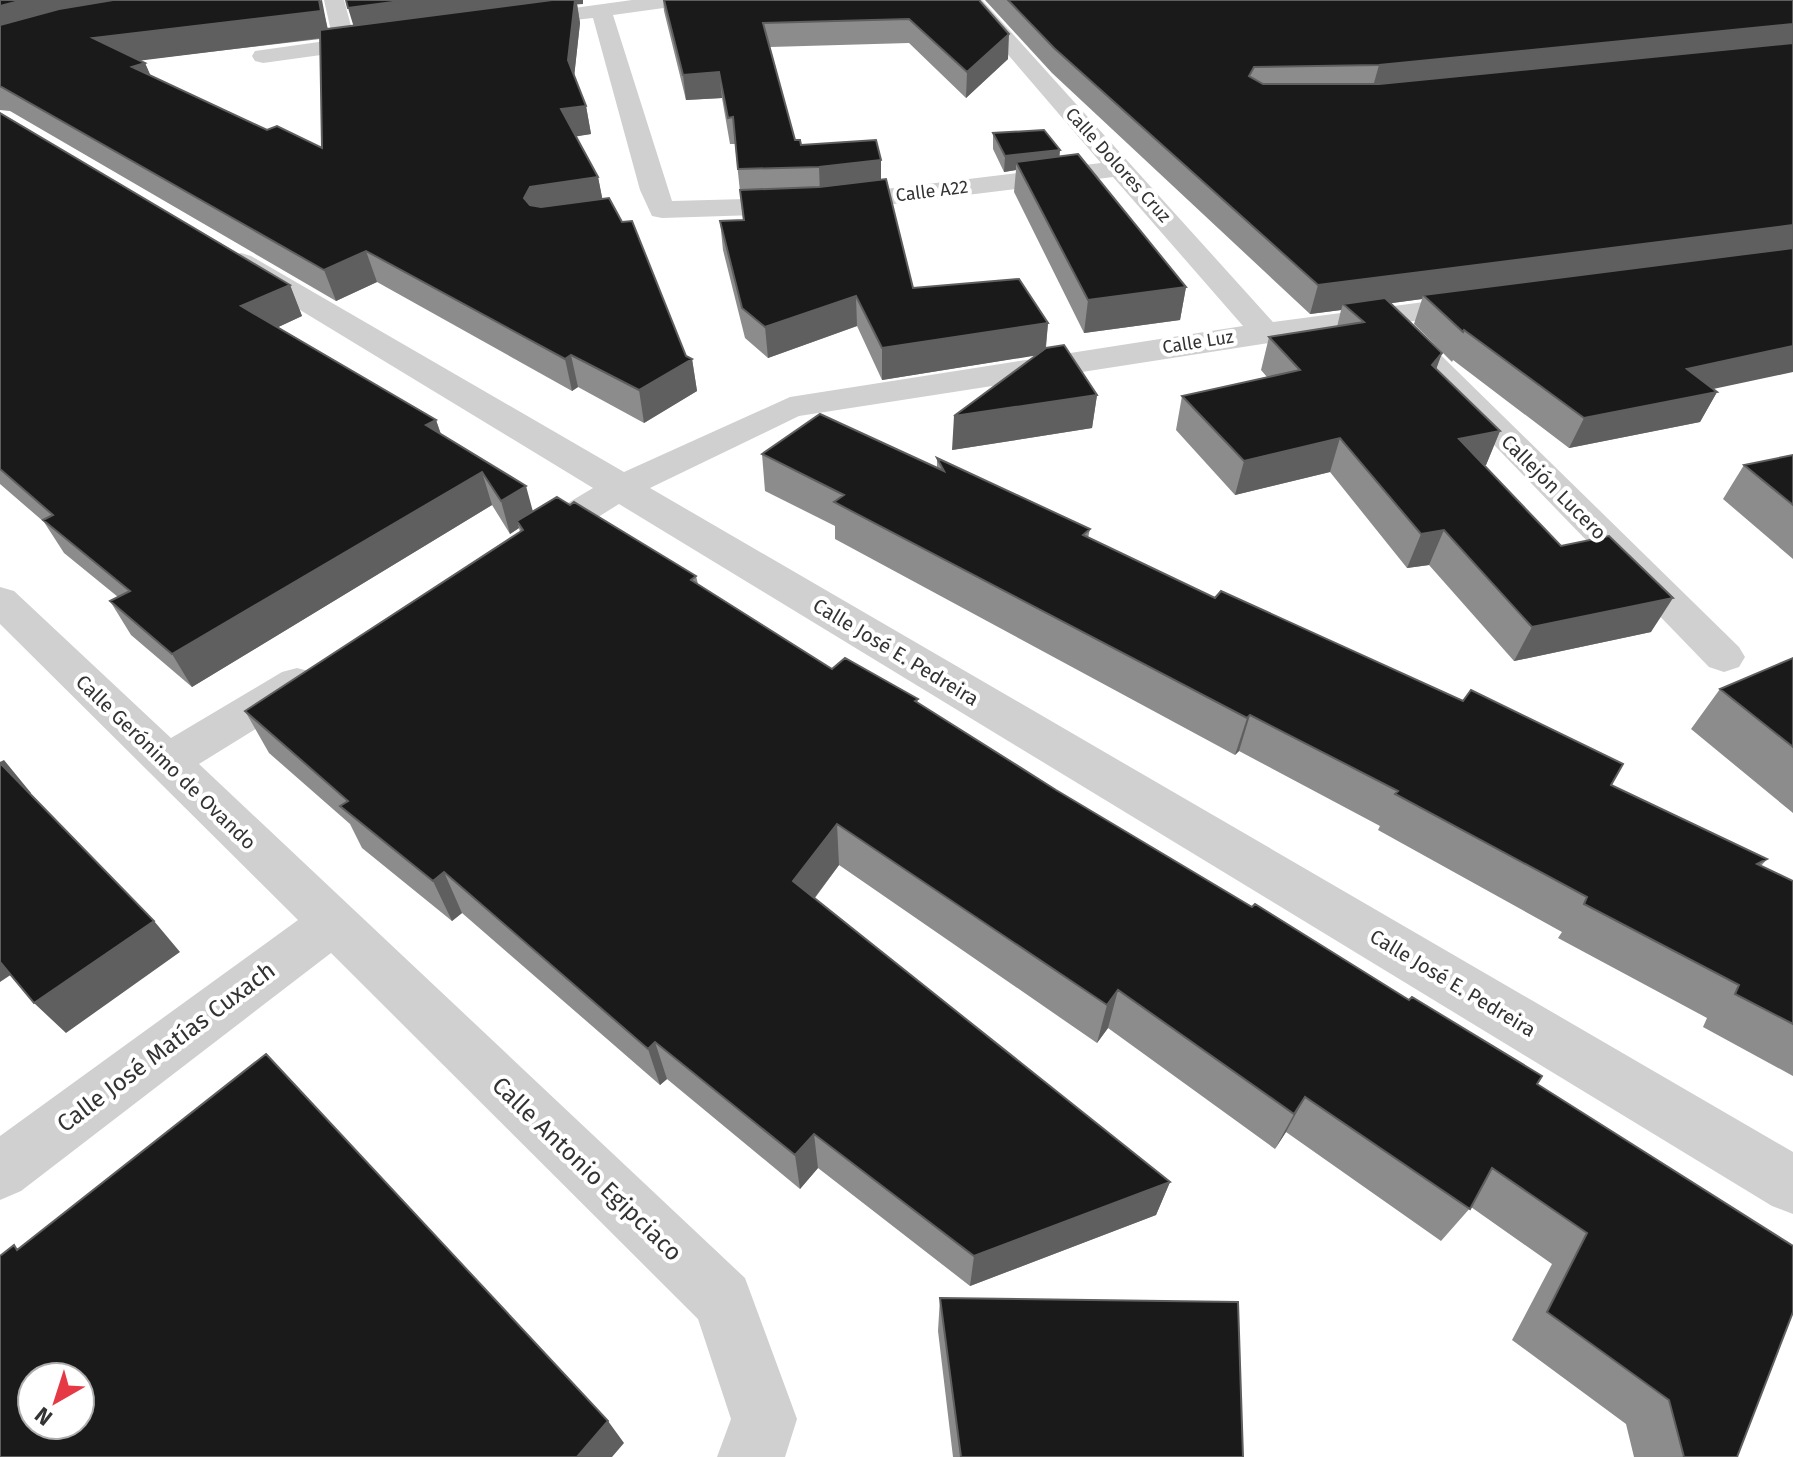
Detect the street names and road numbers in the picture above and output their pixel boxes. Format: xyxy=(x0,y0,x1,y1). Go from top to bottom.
street label: Calle Dolores Cruz xyxy=(1061,103,1175,227)
street label: Calle A22 xyxy=(894,176,970,206)
street label: Calle Luz xyxy=(1161,326,1235,358)
street label: Callejón Lucero xyxy=(1496,429,1612,545)
street label: Calle José E. Pedreira xyxy=(809,593,983,711)
street label: Calle Gerónimo de Ovando xyxy=(71,670,261,854)
street label: Calle José E. Pedreira xyxy=(1366,924,1540,1042)
street label: Calle José Matías Cuxach xyxy=(51,956,281,1138)
street label: Calle Antonio Egipciaco xyxy=(486,1071,688,1267)

